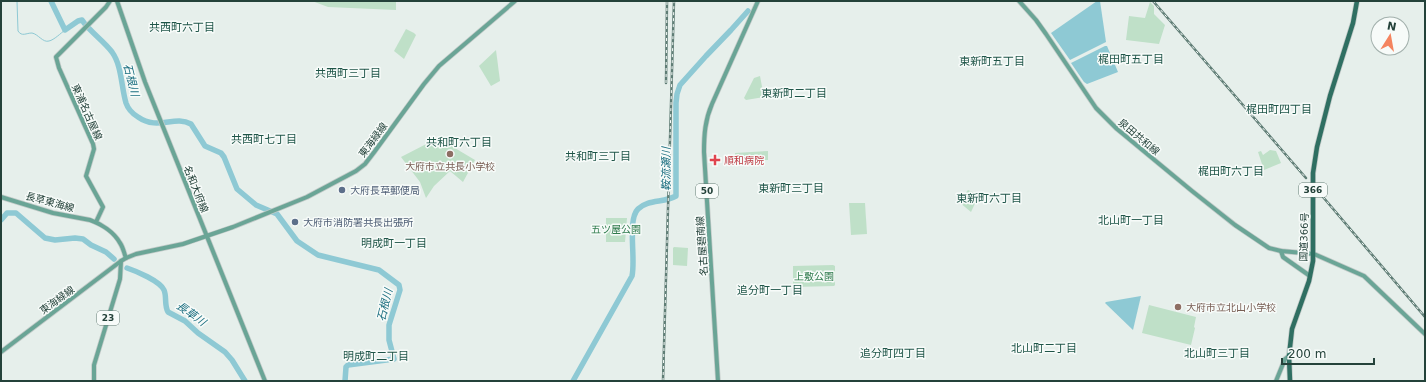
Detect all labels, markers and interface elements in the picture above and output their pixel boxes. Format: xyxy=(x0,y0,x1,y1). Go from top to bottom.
north arrow xyxy=(1370,16,1410,56)
text: N xyxy=(1386,19,1398,34)
district label: 共西町六丁目 xyxy=(149,21,215,34)
district label: 梶田町五丁目 xyxy=(1098,53,1164,66)
district label: 東新町五丁目 xyxy=(959,55,1025,68)
water label: 石根川 xyxy=(121,62,142,99)
district label: 共西町三丁目 xyxy=(315,67,381,80)
street label: 東浦名古屋線 xyxy=(70,82,104,142)
district label: 東新町二丁目 xyxy=(761,87,827,100)
district label: 梶田町四丁目 xyxy=(1246,103,1312,116)
street label: 泉田共和線 xyxy=(1116,117,1162,157)
street label: 東海緑線 xyxy=(357,121,389,159)
district label: 共西町七丁目 xyxy=(231,133,297,146)
district label: 共和町六丁目 xyxy=(426,136,492,149)
water label: 鞍流瀬川 xyxy=(660,146,673,191)
marker: 大府市立共長小学校 xyxy=(445,149,455,159)
district label: 共和町三丁目 xyxy=(565,150,631,163)
marker: 順和病院 xyxy=(709,154,721,166)
place label: 順和病院 xyxy=(724,155,764,166)
place label: 大府市立共長小学校 xyxy=(405,161,495,172)
street label: 名和大府線 xyxy=(182,164,210,214)
district label: 梶田町六丁目 xyxy=(1198,165,1264,178)
district label: 東新町三丁目 xyxy=(758,182,824,195)
road number: 366 xyxy=(1299,183,1327,197)
road number: 50 xyxy=(696,184,718,198)
marker: 大府長草郵便局 xyxy=(337,185,347,195)
place label: 大府長草郵便局 xyxy=(350,185,420,196)
street label: 長草東海線 xyxy=(24,190,76,214)
district label: 東新町六丁目 xyxy=(956,192,1022,205)
street label: 国道366号 xyxy=(1298,212,1310,262)
district label: 北山町一丁目 xyxy=(1098,214,1164,227)
street label: 名古屋碧南線 xyxy=(694,216,710,276)
marker: 大府市消防署共長出張所 xyxy=(290,217,300,227)
place label: 大府市消防署共長出張所 xyxy=(303,217,413,228)
park label: 五ツ屋公園 xyxy=(591,224,641,235)
district label: 明成町一丁目 xyxy=(361,237,427,250)
park label: 上敷公園 xyxy=(794,271,834,282)
street label: 東海緑線 xyxy=(38,284,76,316)
district label: 追分町一丁目 xyxy=(737,284,803,297)
water label: 石根川 xyxy=(375,286,396,323)
water label: 長草川 xyxy=(174,299,209,330)
marker: 大府市立北山小学校 xyxy=(1173,302,1183,312)
place label: 大府市立北山小学校 xyxy=(1186,302,1276,313)
road number: 23 xyxy=(97,311,119,325)
scale bar xyxy=(1282,340,1374,366)
district label: 北山町二丁目 xyxy=(1011,342,1077,355)
district label: 追分町四丁目 xyxy=(860,347,926,360)
district label: 北山町三丁目 xyxy=(1184,347,1250,360)
text: 200 m xyxy=(1288,347,1326,361)
district label: 明成町二丁目 xyxy=(343,350,409,363)

